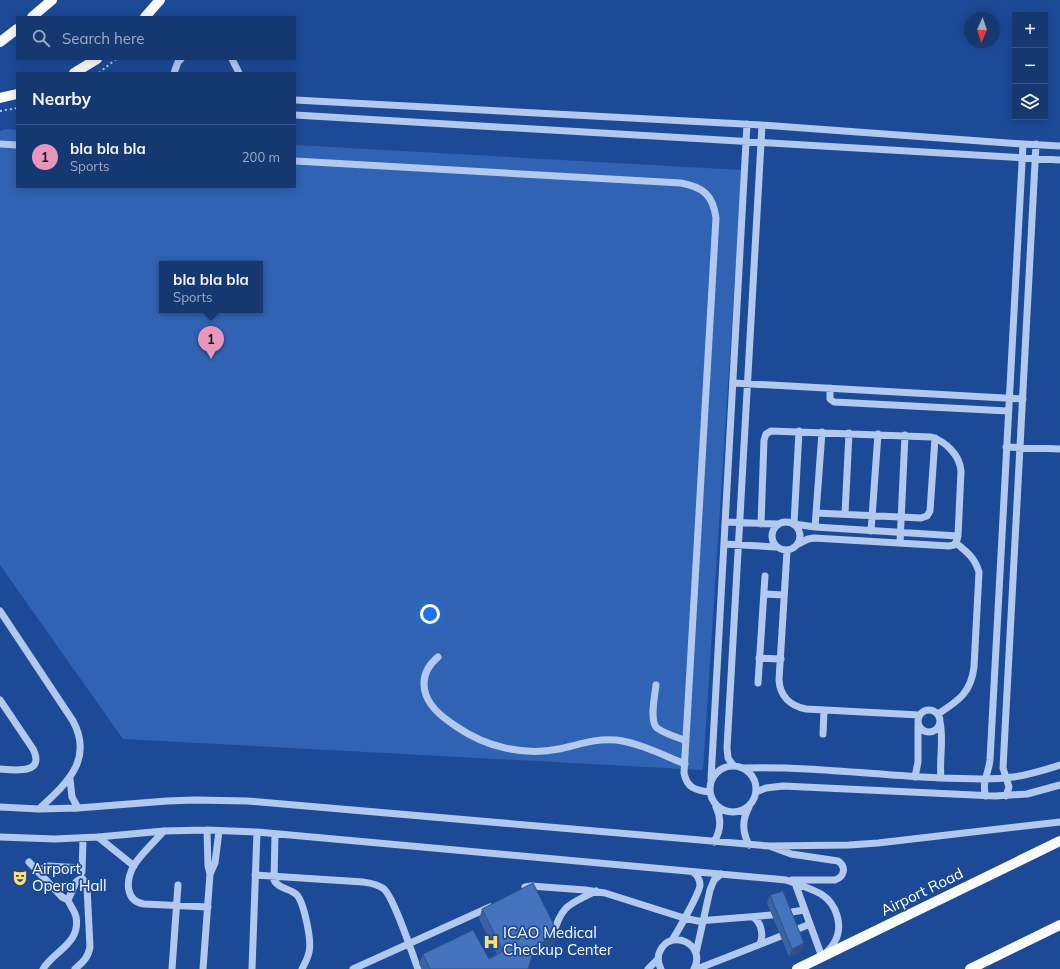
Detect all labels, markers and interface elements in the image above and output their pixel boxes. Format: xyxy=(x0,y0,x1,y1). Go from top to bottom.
north arrow xyxy=(964,12,1000,48)
map controls xyxy=(1012,12,1048,120)
button: + xyxy=(1012,12,1048,48)
search box xyxy=(16,16,296,60)
icon: search xyxy=(30,27,52,49)
text: Search here xyxy=(62,29,144,48)
button: − xyxy=(1012,48,1048,84)
button: layers xyxy=(1012,84,1048,120)
text: Nearby xyxy=(32,88,91,109)
text: bla bla bla xyxy=(70,139,146,158)
text: 1 xyxy=(41,149,49,165)
text: 200 m xyxy=(242,149,280,165)
text: Sports xyxy=(70,158,109,174)
popup xyxy=(159,261,263,313)
text: bla bla bla xyxy=(173,270,249,289)
text: Sports xyxy=(173,289,213,305)
pin: 1 xyxy=(198,326,224,359)
your location xyxy=(420,604,440,624)
place label: Airport Opera Hall xyxy=(32,859,107,895)
street label: Airport Road xyxy=(877,863,966,920)
theatre icon: Airport Opera Hall xyxy=(11,869,29,887)
place label: ICAO Medical Checkup Center xyxy=(503,923,613,959)
hospital icon: ICAO Medical Checkup Center xyxy=(482,933,500,951)

